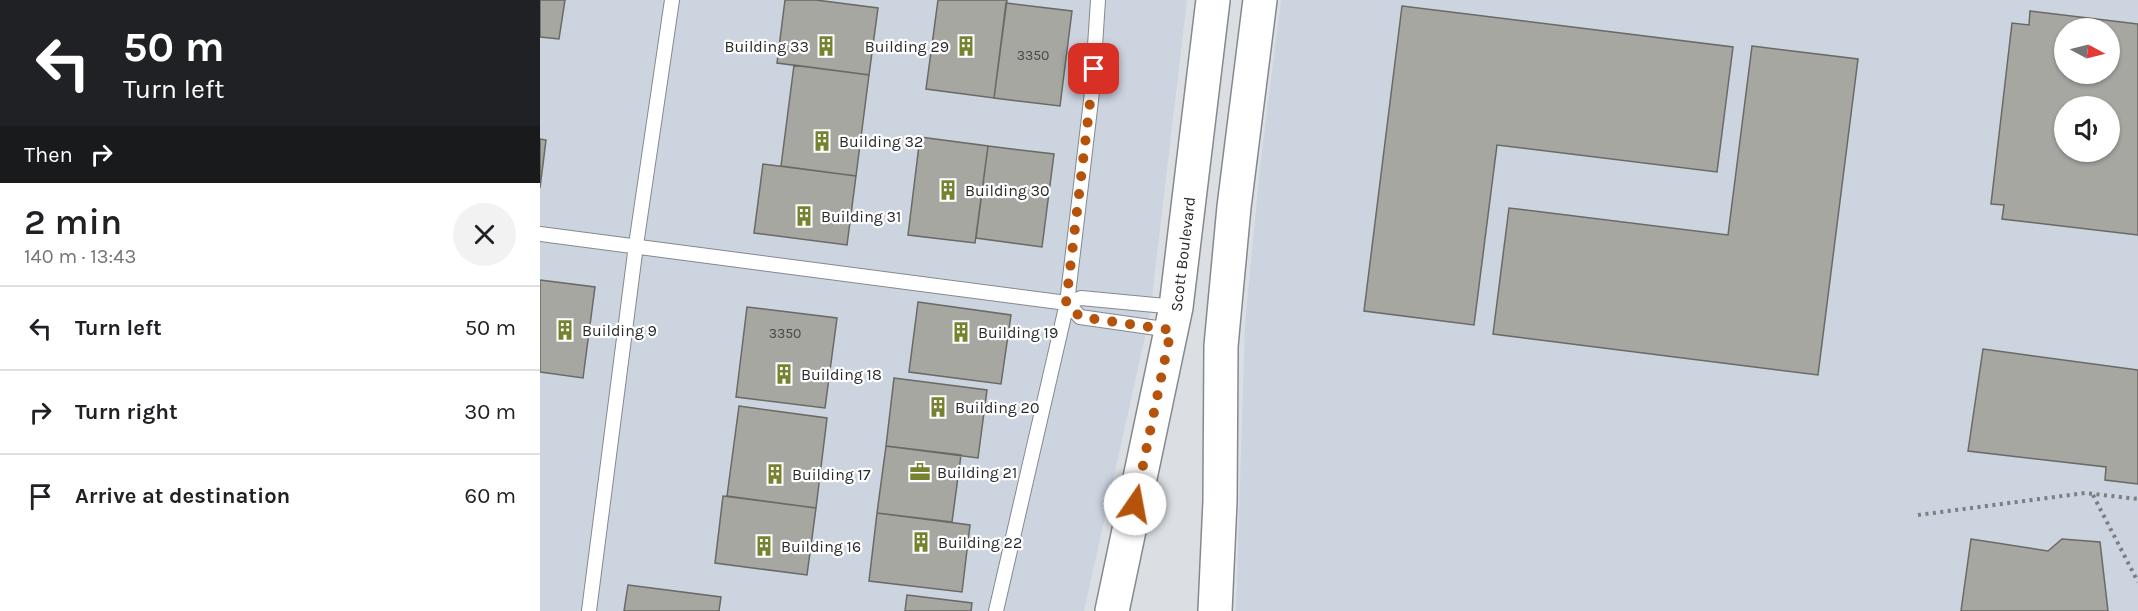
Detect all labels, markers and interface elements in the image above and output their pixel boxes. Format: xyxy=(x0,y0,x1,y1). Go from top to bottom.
north arrow xyxy=(2054,18,2120,84)
map controls xyxy=(2054,18,2120,162)
text: 50 m xyxy=(123,22,225,72)
icon: left xyxy=(24,24,102,102)
building icon: Building 33 xyxy=(814,34,838,58)
building icon: Building 29 xyxy=(954,34,978,58)
place label: Building 33 xyxy=(724,37,809,56)
place label: Building 29 xyxy=(865,37,949,56)
pin xyxy=(1068,43,1119,94)
house number: 3350 xyxy=(1017,47,1049,64)
icon: arrive xyxy=(1077,52,1110,85)
text: Turn left xyxy=(123,73,224,105)
button: sound xyxy=(2054,96,2120,162)
building icon: Building 32 xyxy=(810,129,834,153)
place label: Building 32 xyxy=(839,132,923,151)
icon: right xyxy=(85,138,118,171)
text: Then xyxy=(24,142,73,168)
building icon: Building 30 xyxy=(936,178,960,202)
place label: Building 30 xyxy=(965,181,1050,200)
street label: Scott Boulevard xyxy=(1167,195,1199,313)
text: 2 min xyxy=(24,201,122,243)
button: close xyxy=(453,203,516,266)
building icon: Building 31 xyxy=(792,204,816,228)
place label: Building 31 xyxy=(821,207,901,226)
text: 140 m · 13:43 xyxy=(24,245,136,268)
icon: left xyxy=(24,312,57,345)
text: Turn left xyxy=(75,315,162,341)
text: 50 m xyxy=(465,315,516,341)
building icon: Building 9 xyxy=(553,318,577,342)
building icon: Building 19 xyxy=(949,320,973,344)
place label: Building 9 xyxy=(582,321,657,340)
place label: Building 19 xyxy=(978,323,1058,342)
house number: 3350 xyxy=(769,325,801,342)
building icon: Building 18 xyxy=(772,362,796,386)
place label: Building 18 xyxy=(801,365,882,384)
building icon: Building 20 xyxy=(926,395,950,419)
icon: right xyxy=(24,396,57,429)
place label: Building 20 xyxy=(955,398,1039,417)
text: Turn right xyxy=(75,399,178,425)
text: 30 m xyxy=(464,399,516,425)
office icon: Building 21 xyxy=(908,460,932,484)
building icon: Building 17 xyxy=(763,462,787,486)
place label: Building 21 xyxy=(937,463,1017,482)
place label: Building 17 xyxy=(792,465,871,484)
position arrow xyxy=(1103,472,1167,536)
icon: arrive xyxy=(24,480,57,513)
text: Arrive at destination xyxy=(75,483,290,509)
text: 60 m xyxy=(465,483,516,509)
building icon: Building 22 xyxy=(909,530,933,554)
place label: Building 22 xyxy=(938,533,1022,552)
building icon: Building 16 xyxy=(752,534,776,558)
place label: Building 16 xyxy=(781,537,861,556)

